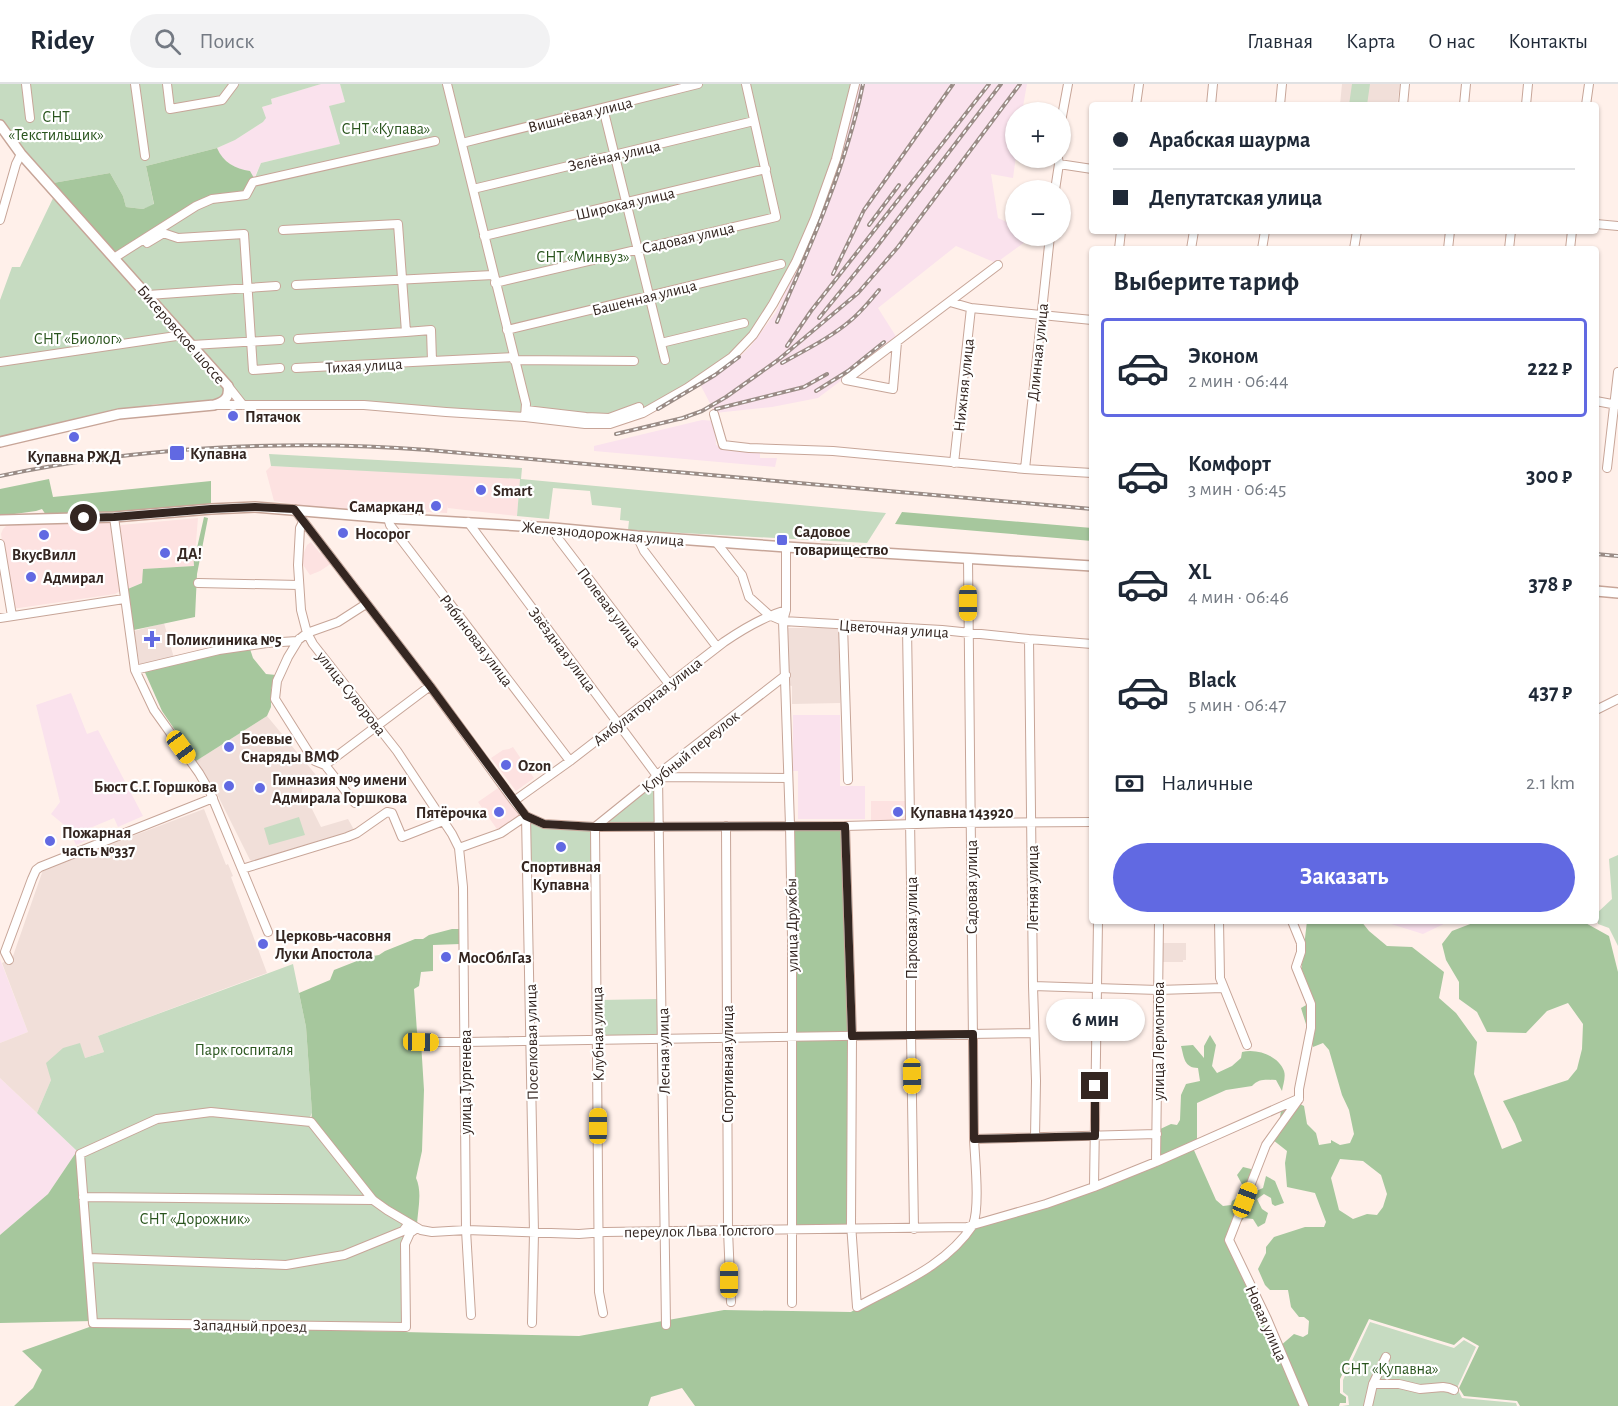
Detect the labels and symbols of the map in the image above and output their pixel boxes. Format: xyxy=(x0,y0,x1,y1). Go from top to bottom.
street label: Вишнёвая улица xyxy=(526,94,634,137)
park label: СНТ «Текстильщик» xyxy=(8,109,104,143)
park label: СНТ «Купава» xyxy=(342,121,430,138)
street label: Зелёная улица xyxy=(567,138,662,175)
street label: Широкая улица xyxy=(574,185,677,224)
street label: Садовая улица xyxy=(640,220,736,257)
park label: СНТ «Минвуз» xyxy=(536,249,630,266)
street label: Башенная улица xyxy=(590,277,698,320)
street label: Бисеровское шоссе xyxy=(134,282,228,387)
street label: Длинная улица xyxy=(1025,302,1052,402)
park label: СНТ «Биолог» xyxy=(34,331,122,347)
street label: Нижняя улица xyxy=(951,338,978,433)
street label: Тихая улица xyxy=(325,356,403,377)
marker: Пятачок xyxy=(226,409,240,423)
place label: Пятачок xyxy=(245,409,301,425)
marker: Купавна РЖД xyxy=(67,430,81,444)
marker: Купавна xyxy=(168,444,186,462)
place label: Купавна xyxy=(190,446,247,463)
place label: Купавна РЖД xyxy=(27,449,121,466)
marker: Smart xyxy=(474,483,488,497)
place label: Smart xyxy=(493,483,533,499)
place label: Самарканд xyxy=(349,499,424,515)
marker: Самарканд xyxy=(429,499,443,513)
route start xyxy=(70,504,97,531)
street label: Железнодорожная улица xyxy=(521,519,685,550)
place label: Садовое товарищество xyxy=(793,524,889,558)
marker: Носорог xyxy=(336,526,350,540)
place label: Носорог xyxy=(355,526,410,542)
marker: ВкусВилл xyxy=(37,528,51,542)
marker: Садовое товарищество xyxy=(775,533,789,547)
marker: ДА! xyxy=(158,546,172,560)
place label: ДА! xyxy=(177,546,202,562)
place label: ВкусВилл xyxy=(12,547,76,564)
street label: Полевая улица xyxy=(573,565,644,651)
marker: Адмирал xyxy=(24,570,38,584)
place label: Адмирал xyxy=(43,570,104,586)
car xyxy=(959,585,977,621)
street label: Рябиновая улица xyxy=(436,592,516,690)
street label: Звёздная улица xyxy=(525,604,599,695)
street label: Цветочная улица xyxy=(838,617,949,642)
marker: Поликлиника №5 xyxy=(143,630,161,648)
place label: Поликлиника №5 xyxy=(166,632,282,648)
street label: улица Суворова xyxy=(312,648,389,739)
street label: Амбулаторная улица xyxy=(590,655,706,750)
street label: Клубный переулок xyxy=(639,707,744,797)
car xyxy=(163,727,199,767)
place label: Боевые Снаряды ВМФ xyxy=(241,731,340,765)
marker: Боевые Снаряды ВМФ xyxy=(222,740,236,754)
marker: Ozon xyxy=(499,758,513,772)
place label: Ozon xyxy=(518,758,551,774)
place label: Гимназия №9 имени Адмирала Горшкова xyxy=(272,772,408,806)
place label: Бюст С.Г. Горшкова xyxy=(94,779,217,795)
marker: Бюст С.Г. Горшкова xyxy=(222,779,236,793)
marker: Гимназия №9 имени Адмирала Горшкова xyxy=(253,781,267,795)
place label: Пятёрочка xyxy=(416,805,487,821)
marker: Пятёрочка xyxy=(492,805,506,819)
marker: Купавна 143920 xyxy=(891,805,905,819)
place label: Купавна 143920 xyxy=(910,805,1014,822)
place label: Пожарная часть №337 xyxy=(62,825,135,859)
marker: Пожарная часть №337 xyxy=(43,834,57,848)
marker: Спортивная Купавна xyxy=(554,840,568,854)
street label: Садовая улица xyxy=(964,840,981,934)
street label: Летняя улица xyxy=(1025,845,1042,931)
place label: Спортивная Купавна xyxy=(521,859,601,894)
street label: Парковая улица xyxy=(904,877,921,980)
street label: улица Дружбы xyxy=(783,878,802,973)
place label: Церковь-часовня Луки Апостола xyxy=(275,928,391,963)
marker: Церковь-часовня Луки Апостола xyxy=(256,937,270,951)
marker: МосОблГаз xyxy=(439,950,453,964)
place label: МосОблГаз xyxy=(458,950,532,966)
street label: улица Лермонтова xyxy=(1151,982,1168,1101)
street label: Поселковая улица xyxy=(523,984,542,1100)
street label: Клубная улица xyxy=(589,986,608,1082)
callout: 6 мин xyxy=(1046,999,1144,1041)
street label: Спортивная улица xyxy=(720,1005,737,1123)
street label: Лесная улица xyxy=(655,1007,674,1095)
street label: улица Тургенева xyxy=(458,1029,475,1136)
car xyxy=(403,1033,439,1051)
park label: Парк госпиталя xyxy=(194,1042,294,1058)
car xyxy=(903,1058,921,1094)
route end xyxy=(1081,1072,1108,1099)
car xyxy=(589,1108,607,1144)
car xyxy=(1230,1180,1260,1220)
park label: СНТ «Дорожник» xyxy=(139,1211,251,1227)
street label: переулок Льва Толстого xyxy=(624,1222,775,1241)
car xyxy=(720,1262,738,1298)
street label: Новая улица xyxy=(1241,1283,1290,1364)
street label: Западный проезд xyxy=(193,1317,307,1335)
park label: СНТ «Купавна» xyxy=(1341,1361,1439,1378)

